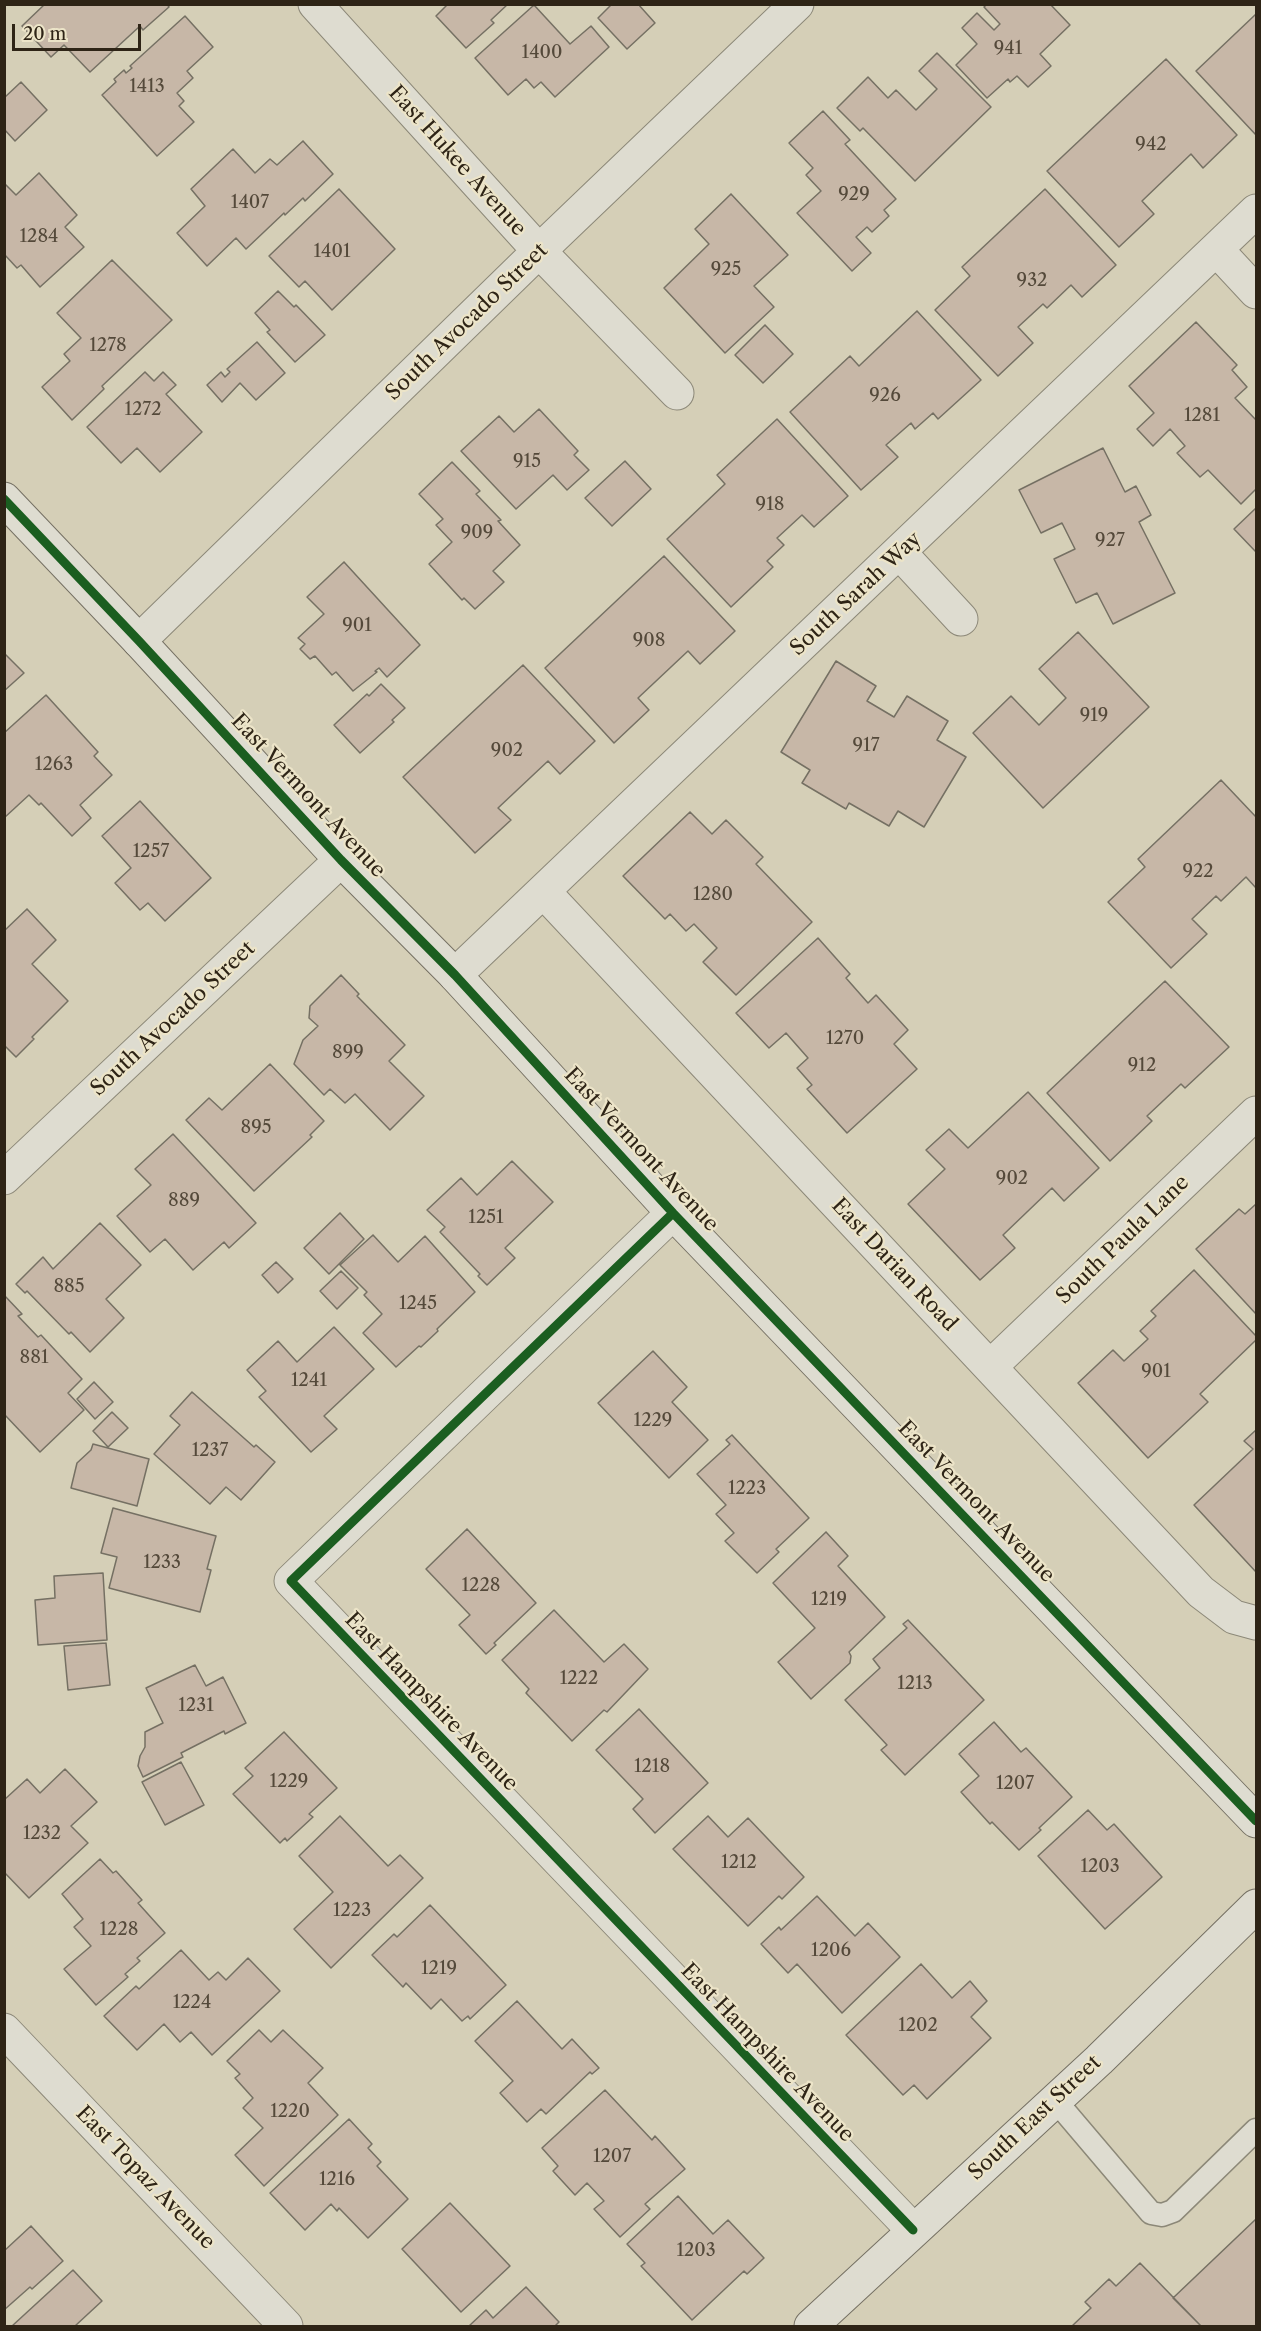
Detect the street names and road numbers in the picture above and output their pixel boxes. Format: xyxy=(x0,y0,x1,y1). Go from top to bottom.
street label: East Hukee Avenue xyxy=(383,81,531,241)
street label: South Avocado Street xyxy=(381,238,553,406)
street label: South Sarah Way xyxy=(785,527,927,661)
street label: East Vermont Avenue xyxy=(226,709,390,883)
street label: South Avocado Street xyxy=(86,936,260,1102)
street label: East Vermont Avenue xyxy=(559,1063,723,1237)
street label: South Paula Lane xyxy=(1051,1170,1195,1310)
street label: East Darian Road xyxy=(826,1193,962,1337)
street label: East Vermont Avenue xyxy=(892,1416,1060,1588)
street label: East Hampshire Avenue xyxy=(339,1608,523,1796)
street label: East Hampshire Avenue xyxy=(675,1959,859,2147)
street label: South East Street xyxy=(964,2050,1106,2186)
street label: East Topaz Avenue xyxy=(70,2101,220,2255)

